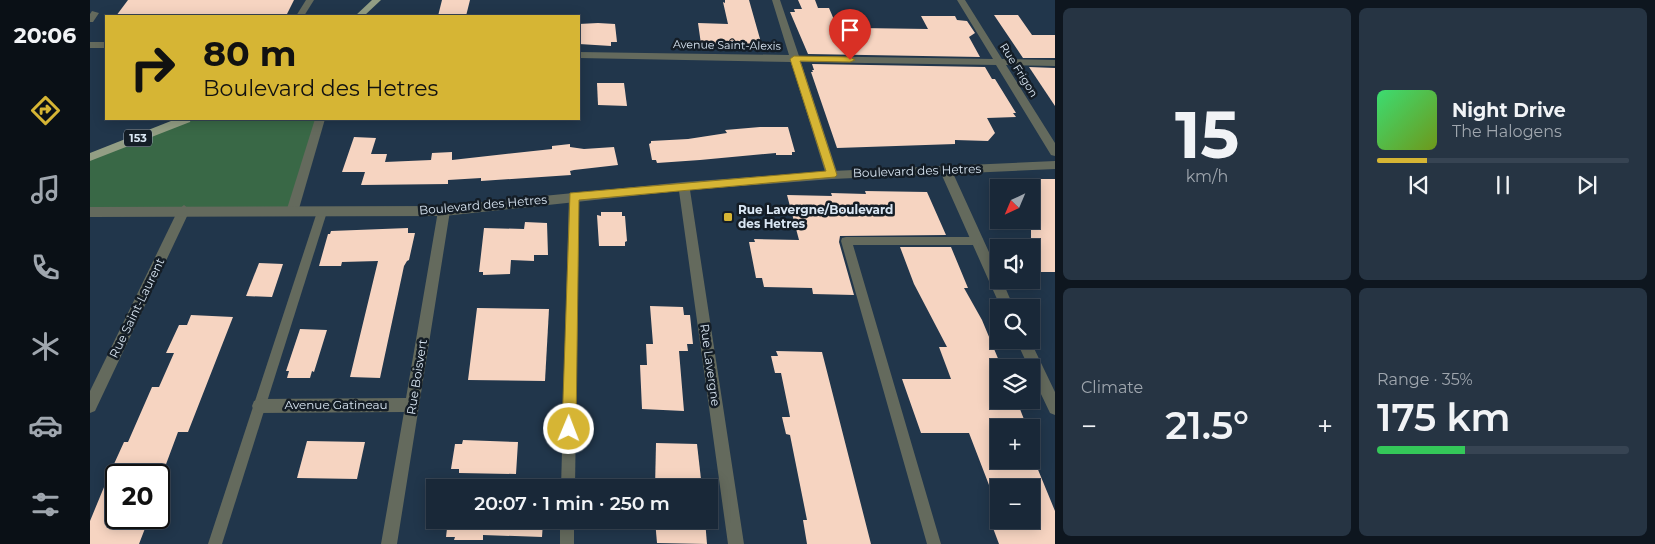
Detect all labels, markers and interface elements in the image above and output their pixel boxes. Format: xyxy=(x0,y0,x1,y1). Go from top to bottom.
pin xyxy=(829,9,871,60)
icon: arrive xyxy=(836,16,864,44)
text: 20:06 xyxy=(14,22,76,49)
text: 80 m xyxy=(203,32,297,75)
icon: right xyxy=(120,35,185,100)
street label: Avenue Saint-Alexis xyxy=(673,37,782,53)
street label: Rue Frigon xyxy=(997,40,1041,100)
text: Boulevard des Hetres xyxy=(203,75,438,102)
icon: directions xyxy=(28,93,63,128)
text: 15 xyxy=(1175,95,1239,174)
text: Night Drive xyxy=(1452,99,1566,122)
text: The Halogens xyxy=(1452,122,1562,141)
road number: 153 xyxy=(124,130,152,146)
street label: Boulevard des Hetres xyxy=(853,161,981,180)
text: km/h xyxy=(1186,167,1228,186)
icon: previous xyxy=(1405,171,1433,199)
icon: pause xyxy=(1489,171,1517,199)
icon: next xyxy=(1573,171,1601,199)
icon: music xyxy=(28,172,63,207)
north arrow xyxy=(990,179,1040,229)
map controls xyxy=(990,179,1040,529)
street label: Boulevard des Hetres xyxy=(418,191,548,218)
place label: Rue Lavergne/Boulevard des Hetres xyxy=(738,202,893,231)
marker: Rue Lavergne/Boulevard des Hetres xyxy=(722,211,734,223)
button: sound xyxy=(990,239,1040,289)
icon: phone xyxy=(28,250,63,285)
street label: Rue Saint-Laurent xyxy=(106,255,167,360)
button: search xyxy=(990,299,1040,349)
street label: Rue Lavergne xyxy=(697,323,724,407)
icon: climate xyxy=(28,329,63,364)
street label: Rue Boisvert xyxy=(403,338,430,416)
button: layers xyxy=(990,359,1040,409)
text: Range · 35% xyxy=(1377,370,1473,389)
text: Climate xyxy=(1081,378,1143,397)
text: 175 km xyxy=(1377,394,1511,441)
street label: Avenue Gatineau xyxy=(284,397,388,412)
position arrow xyxy=(542,402,594,454)
text: 21.5° xyxy=(1165,402,1249,449)
icon: car xyxy=(28,408,63,443)
text: − xyxy=(1081,409,1097,443)
text: + xyxy=(1317,409,1333,443)
button: + xyxy=(990,419,1040,469)
speed limit sign: 20 xyxy=(105,464,170,529)
button: − xyxy=(990,479,1040,529)
icon: filters xyxy=(28,487,63,522)
text: 20:07 · 1 min · 250 m xyxy=(474,492,670,515)

